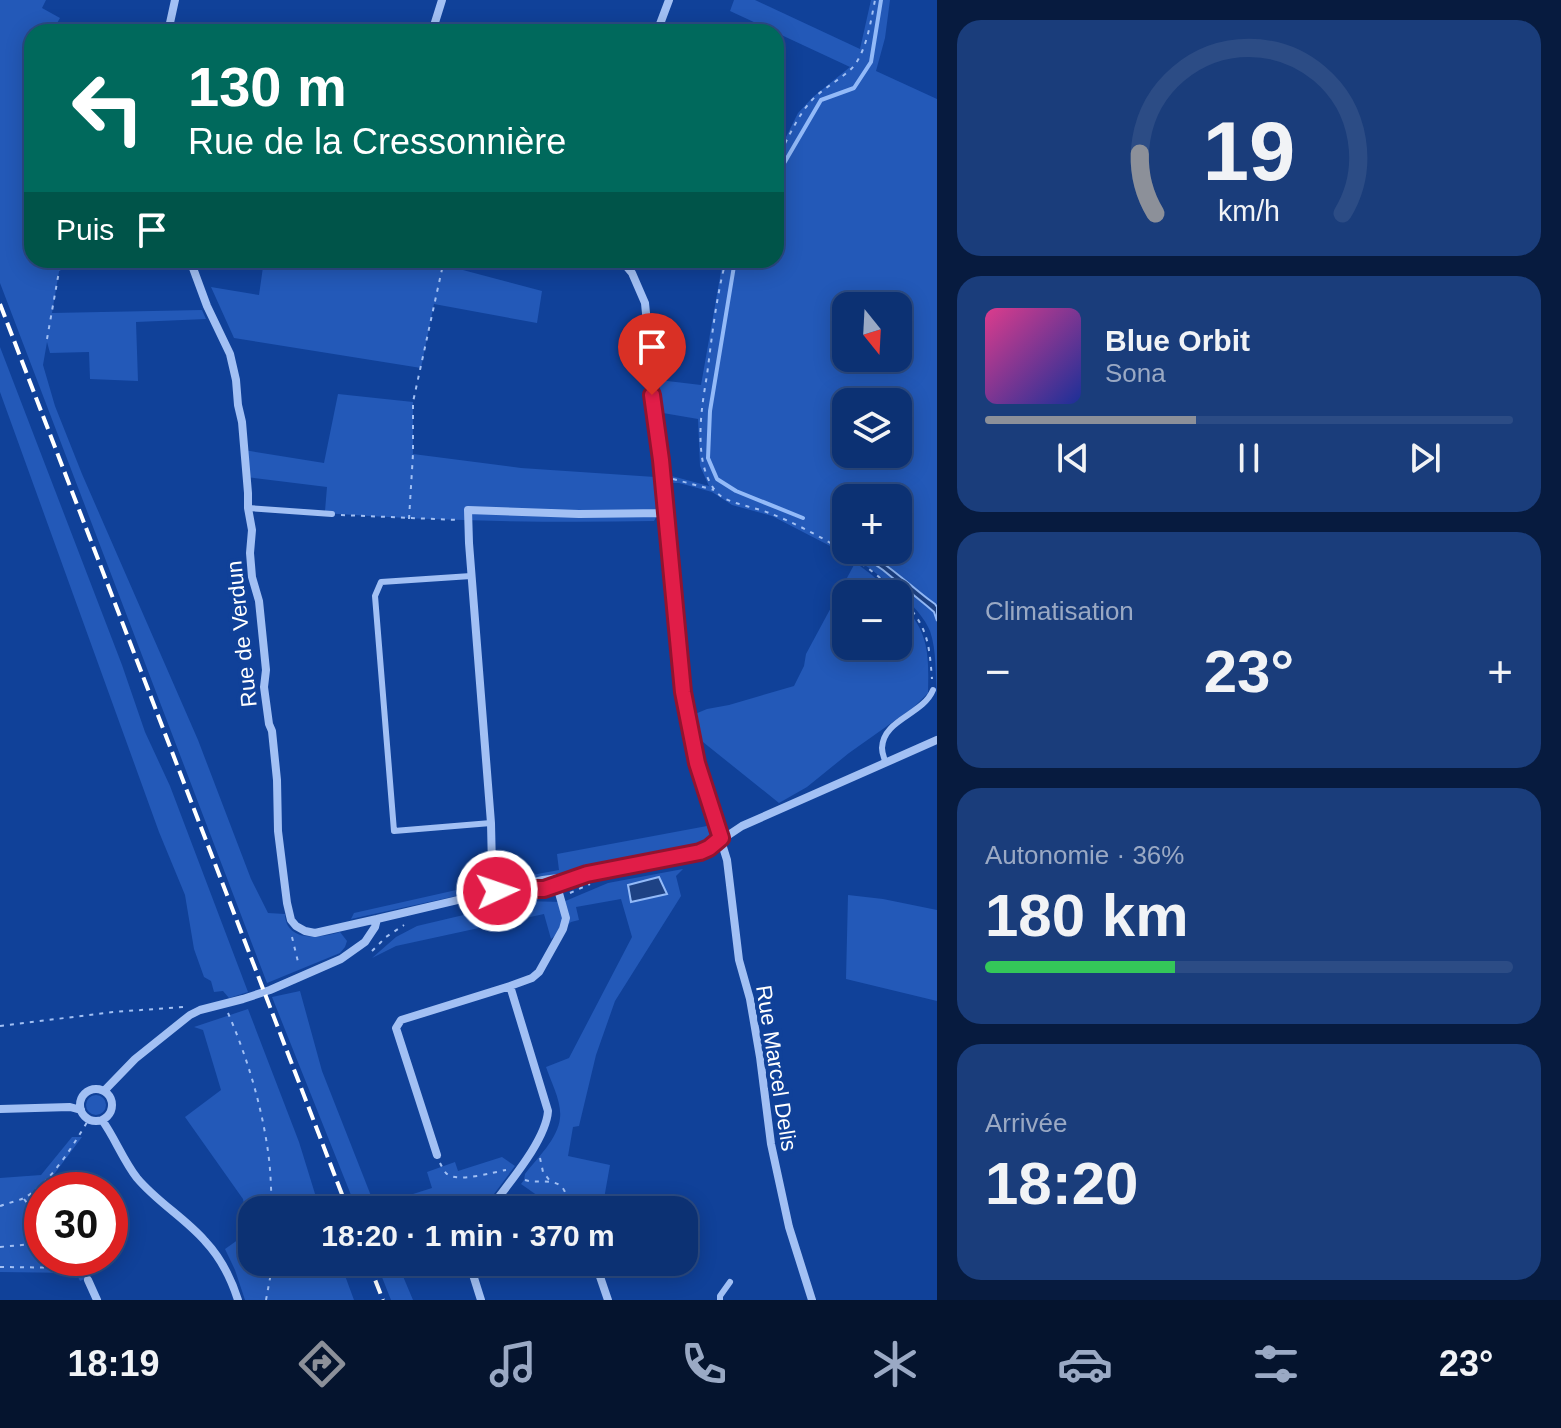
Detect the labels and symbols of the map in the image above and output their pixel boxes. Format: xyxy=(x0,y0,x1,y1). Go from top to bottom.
north arrow xyxy=(832,292,912,372)
pin xyxy=(618,313,686,395)
street label: Rue de Verdun xyxy=(221,560,262,708)
position arrow xyxy=(455,849,539,933)
street label: Rue Marcel Delis xyxy=(751,983,802,1153)
speed limit sign: 30 xyxy=(24,1172,128,1276)

